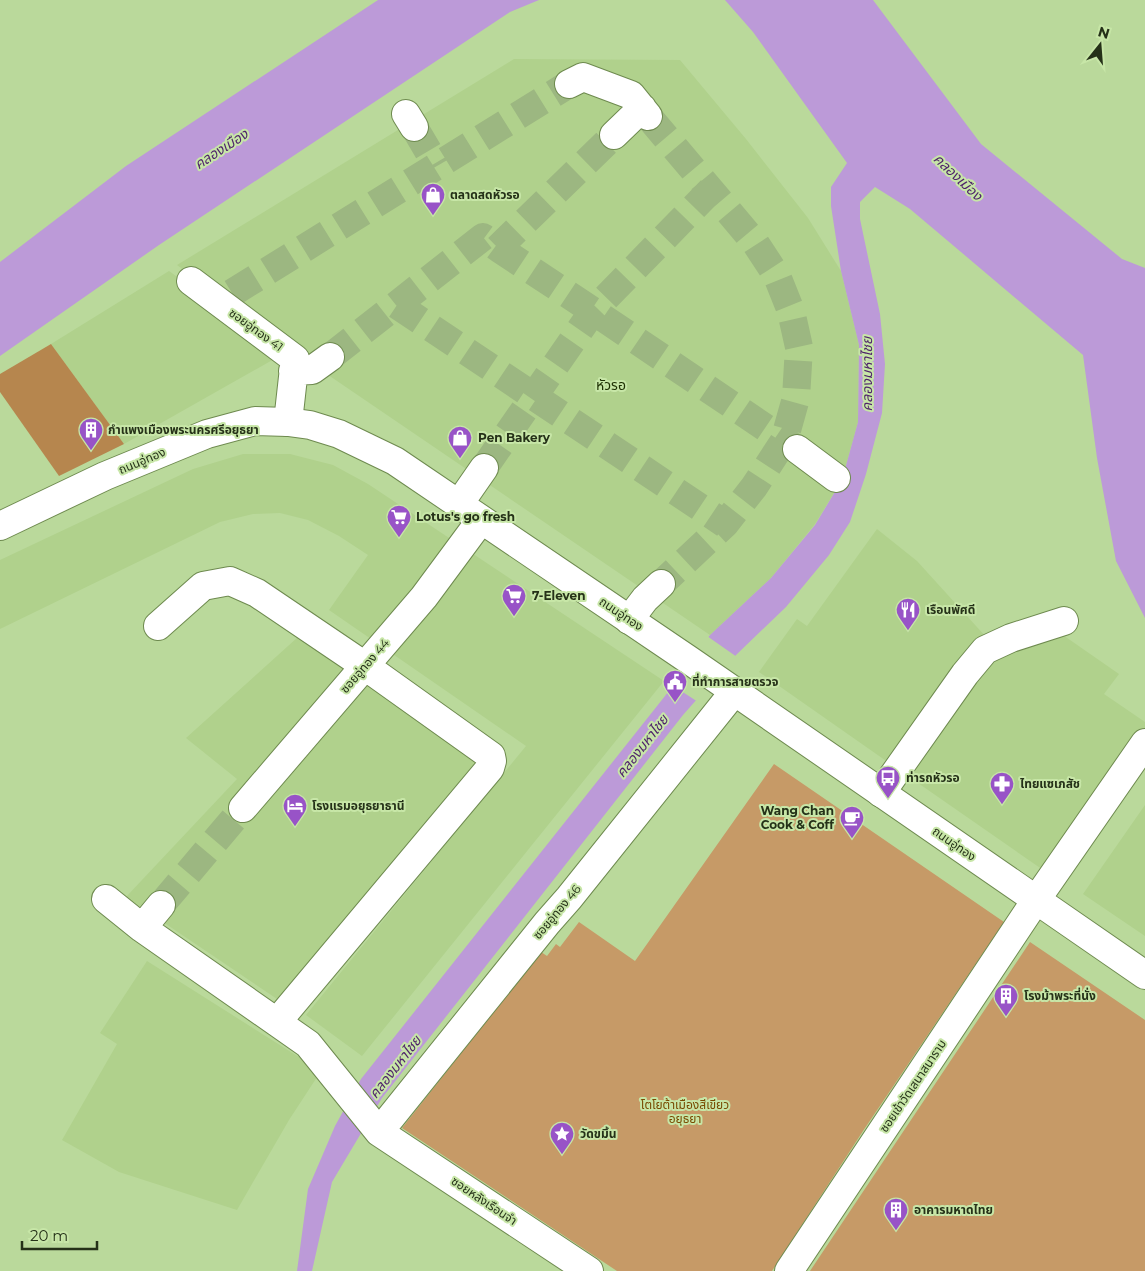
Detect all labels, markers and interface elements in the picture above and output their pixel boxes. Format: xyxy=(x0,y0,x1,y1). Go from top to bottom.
north arrow xyxy=(1075,20,1125,70)
text: N xyxy=(1096,22,1112,43)
water label: คลองเมือง xyxy=(191,124,252,173)
water label: คลองเมือง xyxy=(930,150,987,205)
shop icon: ตลาดสดหัวรอ xyxy=(420,182,446,216)
place label: ตลาดสดหัวรอ xyxy=(450,187,520,202)
street label: ซอยอู่ทอง 41 xyxy=(226,305,286,354)
water label: คลองมหาไชย xyxy=(858,335,876,411)
district label: หัวรอ xyxy=(596,376,626,394)
building icon: กำแพงเมืองพระนครศรีอยุธยา xyxy=(78,417,104,451)
place label: กำแพงเมืองพระนครศรีอยุธยา xyxy=(108,422,259,437)
shop icon: Pen Bakery xyxy=(447,425,473,459)
place label: Pen Bakery xyxy=(478,430,551,445)
street label: ถนนอู่ทอง xyxy=(116,444,168,477)
supermarket icon: Lotus's go fresh xyxy=(386,504,412,538)
place label: Lotus's go fresh xyxy=(416,509,515,524)
supermarket icon: 7-Eleven xyxy=(501,583,527,617)
place label: 7-Eleven xyxy=(532,588,585,603)
street label: ถนนอู่ทอง xyxy=(597,594,646,634)
restaurant icon: เรือนพัศดี xyxy=(895,597,921,631)
place label: เรือนพัศดี xyxy=(926,602,975,617)
street label: ซอยอู่ทอง 44 xyxy=(337,635,392,696)
public building icon: ที่ทำการสายตรวจ xyxy=(662,669,688,703)
place label: ที่ทำการสายตรวจ xyxy=(692,673,779,689)
water label: คลองมหาไชย xyxy=(612,710,673,781)
bus stop icon: ท่ารถหัวรอ xyxy=(875,765,901,799)
place label: ท่ารถหัวรอ xyxy=(906,770,960,785)
pharmacy icon: ไทยแซเภสัช xyxy=(989,771,1015,805)
place label: ไทยแซเภสัช xyxy=(1020,776,1080,791)
hotel icon: โรงแรมอยุธยาธานี xyxy=(282,793,308,827)
place label: โรงแรมอยุธยาธานี xyxy=(312,798,405,813)
place label: Wang Chan Cook & Coff xyxy=(760,803,835,832)
cafe icon: Wang Chan Cook & Coff xyxy=(839,805,865,839)
street label: ถนนอู่ทอง xyxy=(930,823,979,864)
street label: ซอยอู่ทอง 46 xyxy=(529,881,584,942)
building icon: โรงม้าพระที่นั่ง xyxy=(993,983,1019,1017)
place label: โรงม้าพระที่นั่ง xyxy=(1024,987,1096,1003)
water label: คลองมหาไชย xyxy=(365,1031,426,1102)
street label: ซอยเข้าวัดเสนาสนาราม xyxy=(876,1037,949,1135)
park label: โตโยต้าเมืองสีเขียว อยุธยา xyxy=(641,1097,729,1126)
place icon: วัดขมิ้น xyxy=(549,1121,575,1155)
place label: วัดขมิ้น xyxy=(580,1126,616,1141)
street label: ซอยหลังเรือนจำ xyxy=(449,1173,520,1228)
building icon: อาคารมหาดไทย xyxy=(883,1197,909,1231)
place label: อาคารมหาดไทย xyxy=(914,1202,993,1217)
scale bar xyxy=(22,1218,98,1250)
text: 20 m xyxy=(30,1226,68,1245)

